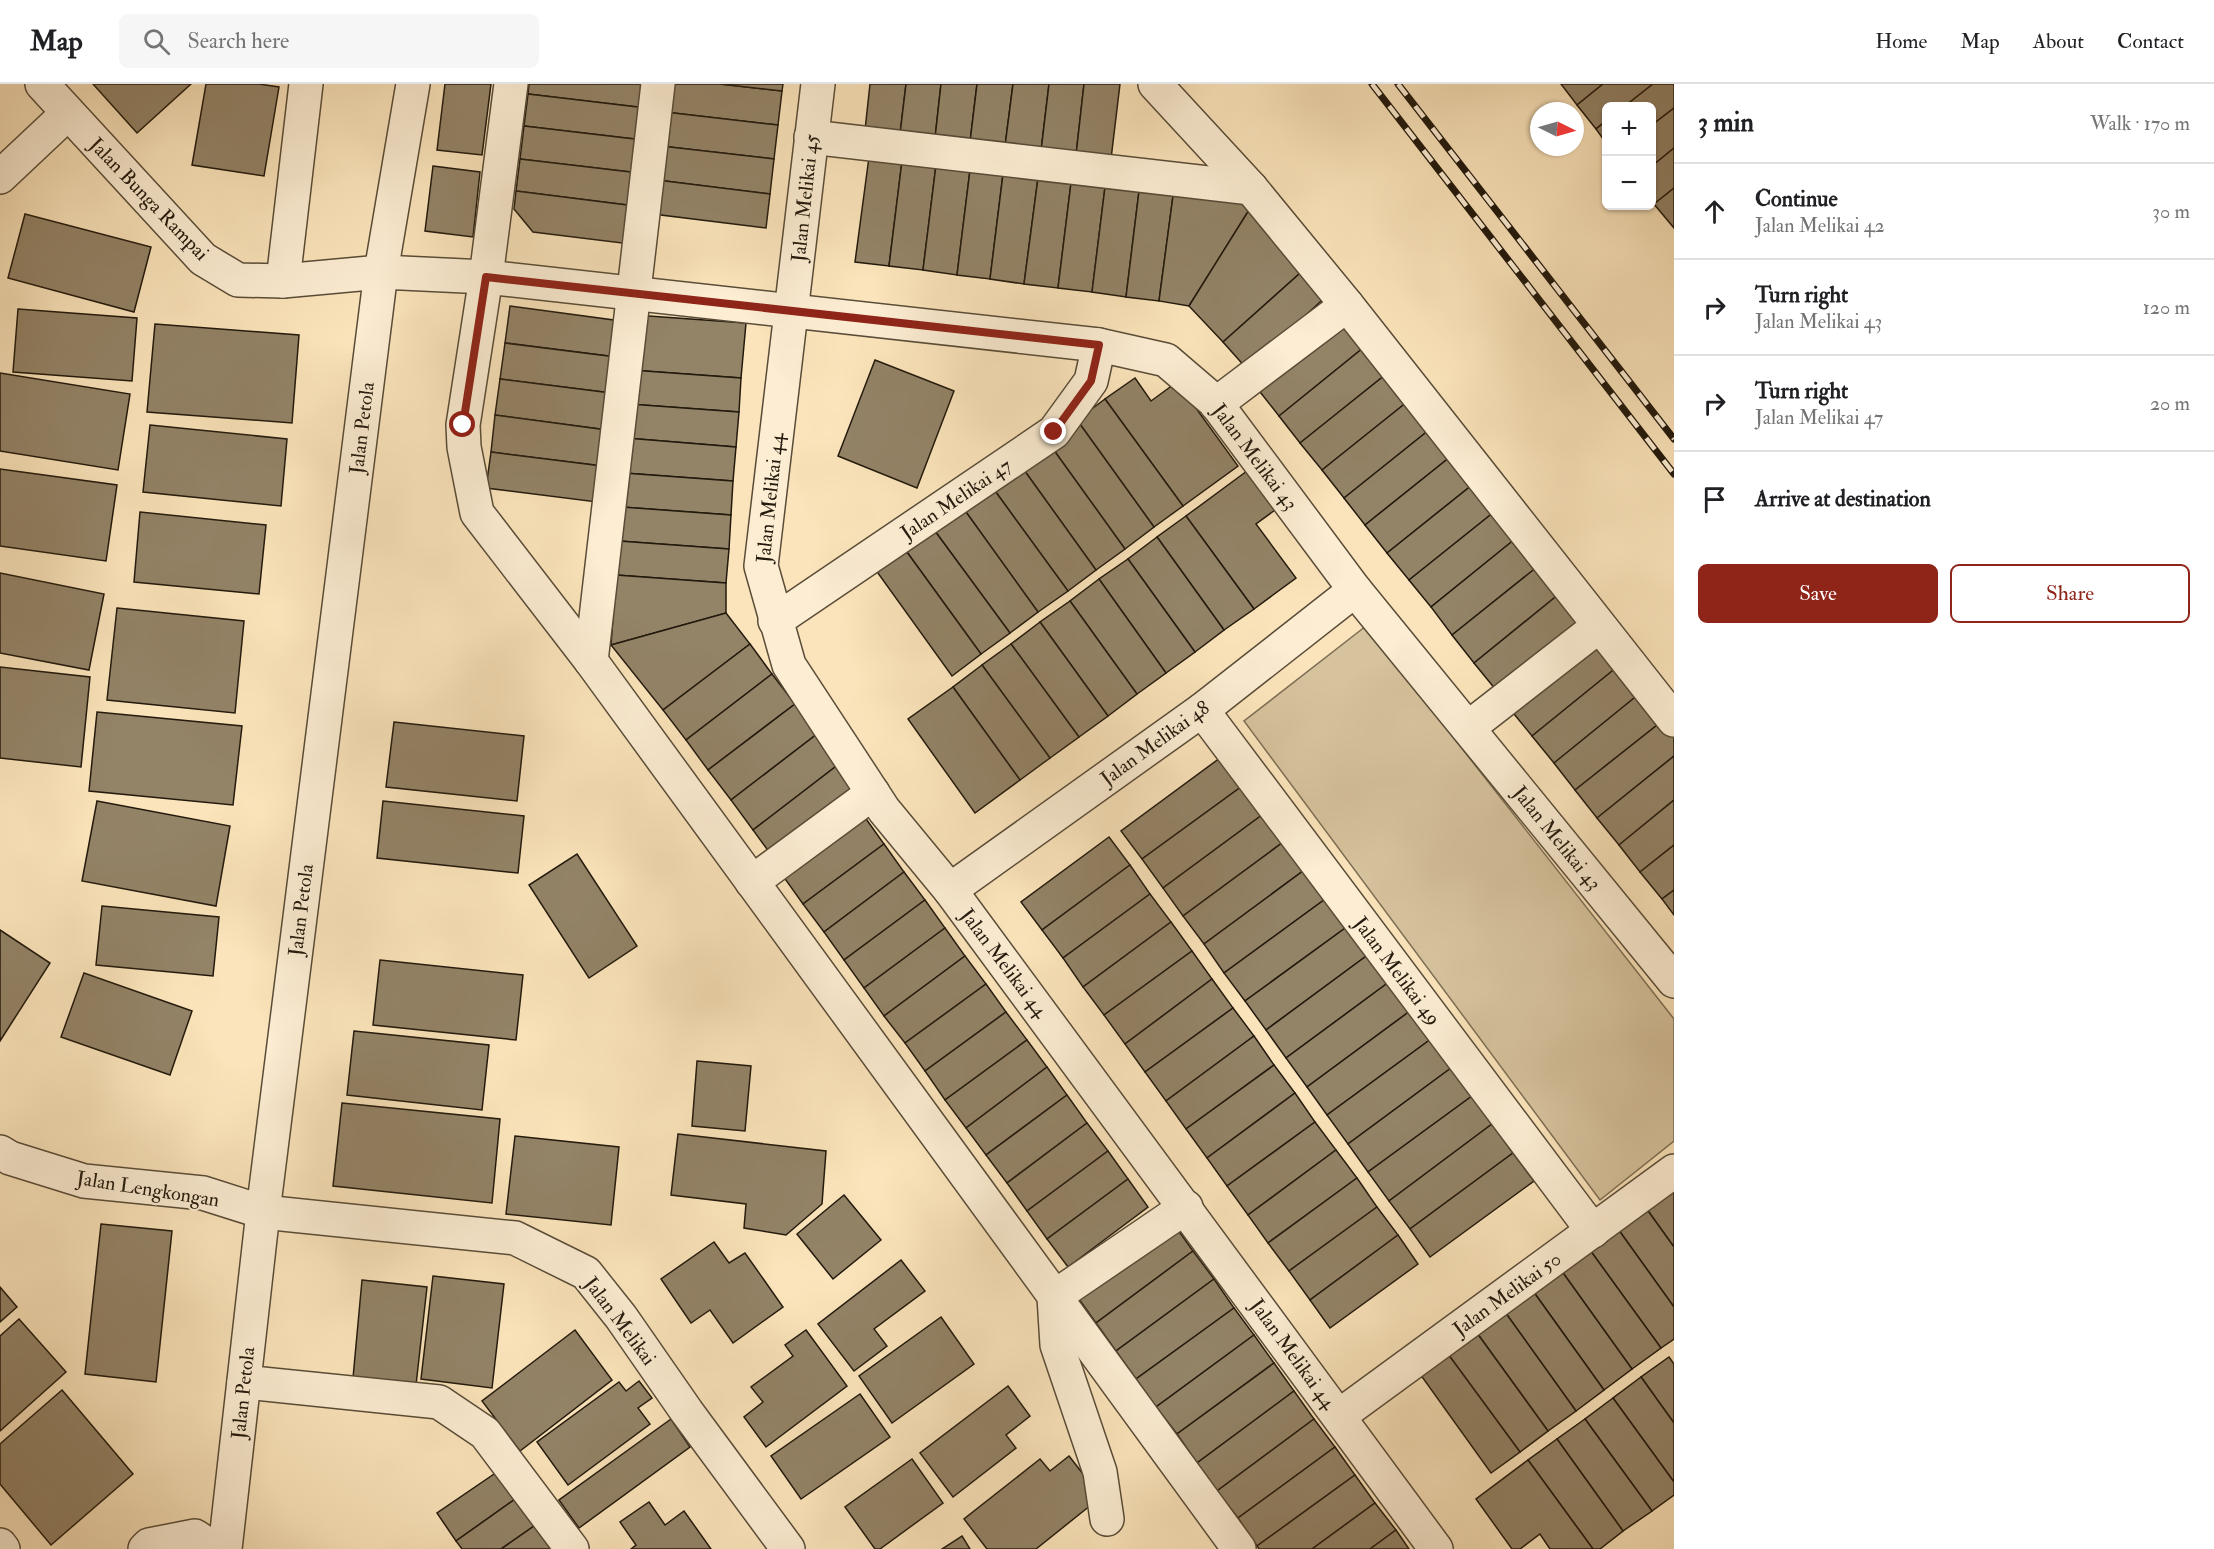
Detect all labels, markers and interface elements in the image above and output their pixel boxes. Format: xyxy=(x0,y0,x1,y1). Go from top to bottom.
search box xyxy=(119,14,539,68)
text: Map xyxy=(30,24,83,59)
icon: search xyxy=(140,25,173,58)
text: Search here xyxy=(188,27,289,55)
text: Home xyxy=(1875,28,1927,55)
text: Map xyxy=(1960,28,2000,55)
text: About xyxy=(2033,28,2084,55)
text: Contact xyxy=(2117,28,2184,55)
north arrow xyxy=(1530,102,1584,156)
map controls xyxy=(1602,102,1656,210)
button: + xyxy=(1602,102,1656,156)
text: 3 min xyxy=(1698,107,1754,139)
text: Walk · 170 m xyxy=(2090,111,2190,136)
street label: Jalan Bunga Rampai xyxy=(83,132,214,266)
street label: Jalan Melikai 45 xyxy=(786,133,824,264)
button: − xyxy=(1602,156,1656,210)
text: Continue xyxy=(1755,185,1838,213)
icon: ahead xyxy=(1698,195,1731,228)
text: 30 m xyxy=(2152,199,2190,224)
text: Jalan Melikai 42 xyxy=(1755,213,1885,238)
text: Turn right xyxy=(1755,281,1848,309)
icon: right xyxy=(1698,291,1731,324)
text: 120 m xyxy=(2143,295,2190,320)
text: Jalan Melikai 43 xyxy=(1755,309,1882,334)
text: Turn right xyxy=(1755,377,1848,405)
street label: Jalan Petola xyxy=(344,380,380,476)
icon: right xyxy=(1698,387,1731,420)
text: 20 m xyxy=(2150,391,2190,416)
street label: Jalan Melikai 43 xyxy=(1206,398,1303,515)
text: Jalan Melikai 47 xyxy=(1755,405,1883,430)
route start xyxy=(449,411,475,437)
route end xyxy=(1040,418,1066,444)
street label: Jalan Melikai 44 xyxy=(751,431,789,565)
street label: Jalan Melikai 47 xyxy=(895,453,1016,546)
icon: arrive xyxy=(1698,483,1731,516)
text: Arrive at destination xyxy=(1755,485,1931,513)
button: Save xyxy=(1698,564,1938,623)
button: Share xyxy=(1950,564,2190,623)
street label: Jalan Melikai 48 xyxy=(1095,695,1214,792)
street label: Jalan Melikai 43 xyxy=(1507,780,1607,895)
street label: Jalan Petola xyxy=(283,862,319,958)
street label: Jalan Melikai 44 xyxy=(954,903,1054,1024)
street label: Jalan Melikai 49 xyxy=(1347,911,1446,1030)
street label: Jalan Lengkongan xyxy=(74,1165,221,1213)
street label: Jalan Melikai 50 xyxy=(1447,1246,1566,1342)
street label: Jalan Melikai xyxy=(578,1271,661,1370)
street label: Jalan Melikai 44 xyxy=(1244,1293,1342,1415)
street label: Jalan Petola xyxy=(226,1345,260,1441)

